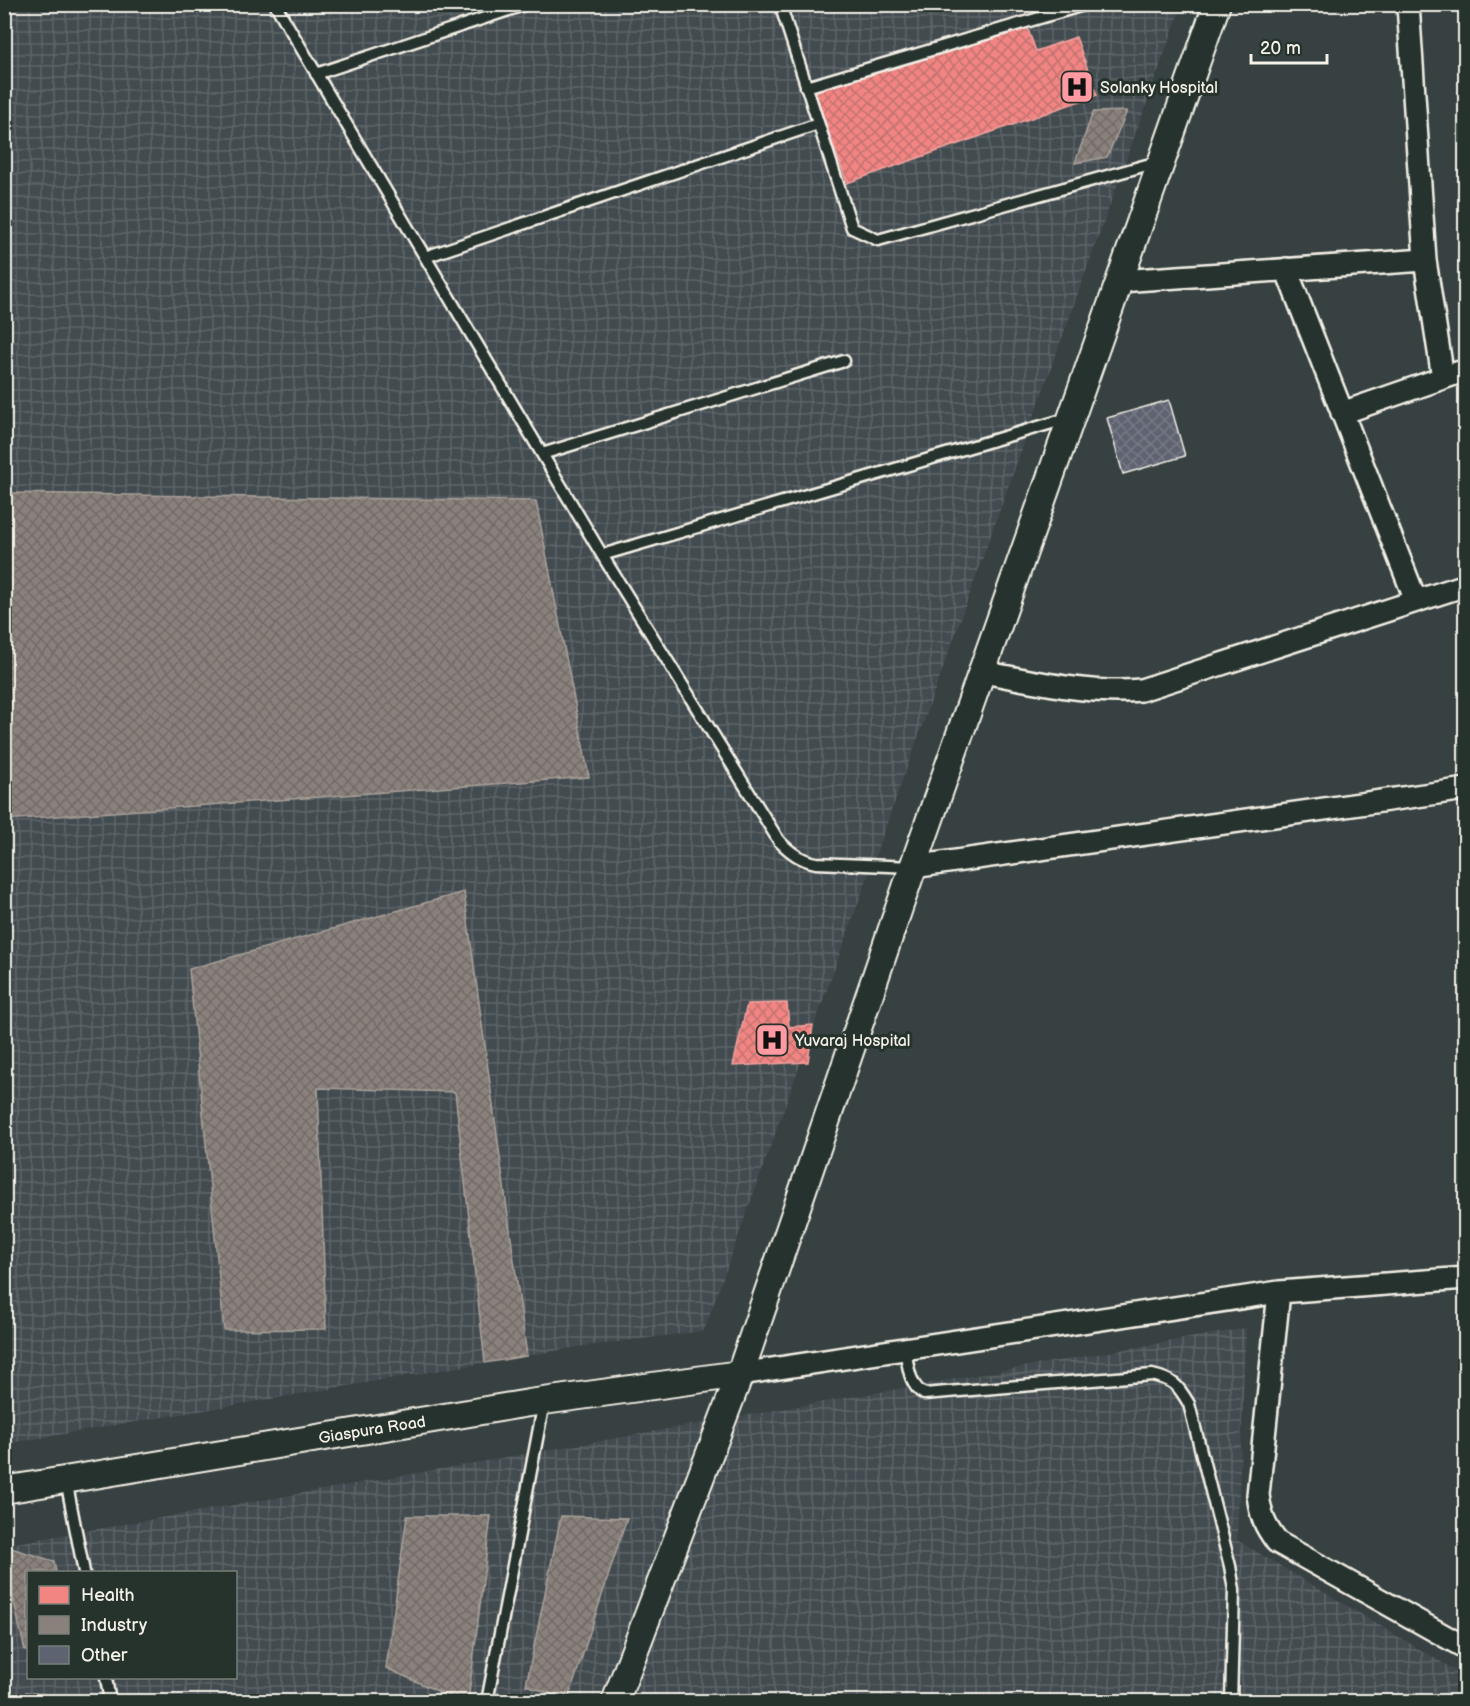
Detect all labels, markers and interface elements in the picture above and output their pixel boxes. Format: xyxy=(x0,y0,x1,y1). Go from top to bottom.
scale bar xyxy=(1251,27,1328,65)
text: 20 m xyxy=(1260,38,1301,59)
hospital icon: Solanky Hospital xyxy=(1059,69,1095,105)
place label: Solanky Hospital xyxy=(1100,79,1218,98)
hospital icon: Yuvaraj Hospital xyxy=(754,1022,790,1058)
place label: Yuvaraj Hospital xyxy=(794,1032,910,1051)
street label: Giaspura Road xyxy=(317,1413,427,1448)
legend xyxy=(27,1571,237,1679)
text: Health xyxy=(81,1585,135,1606)
text: Industry xyxy=(81,1615,148,1636)
text: Other xyxy=(81,1645,128,1666)

